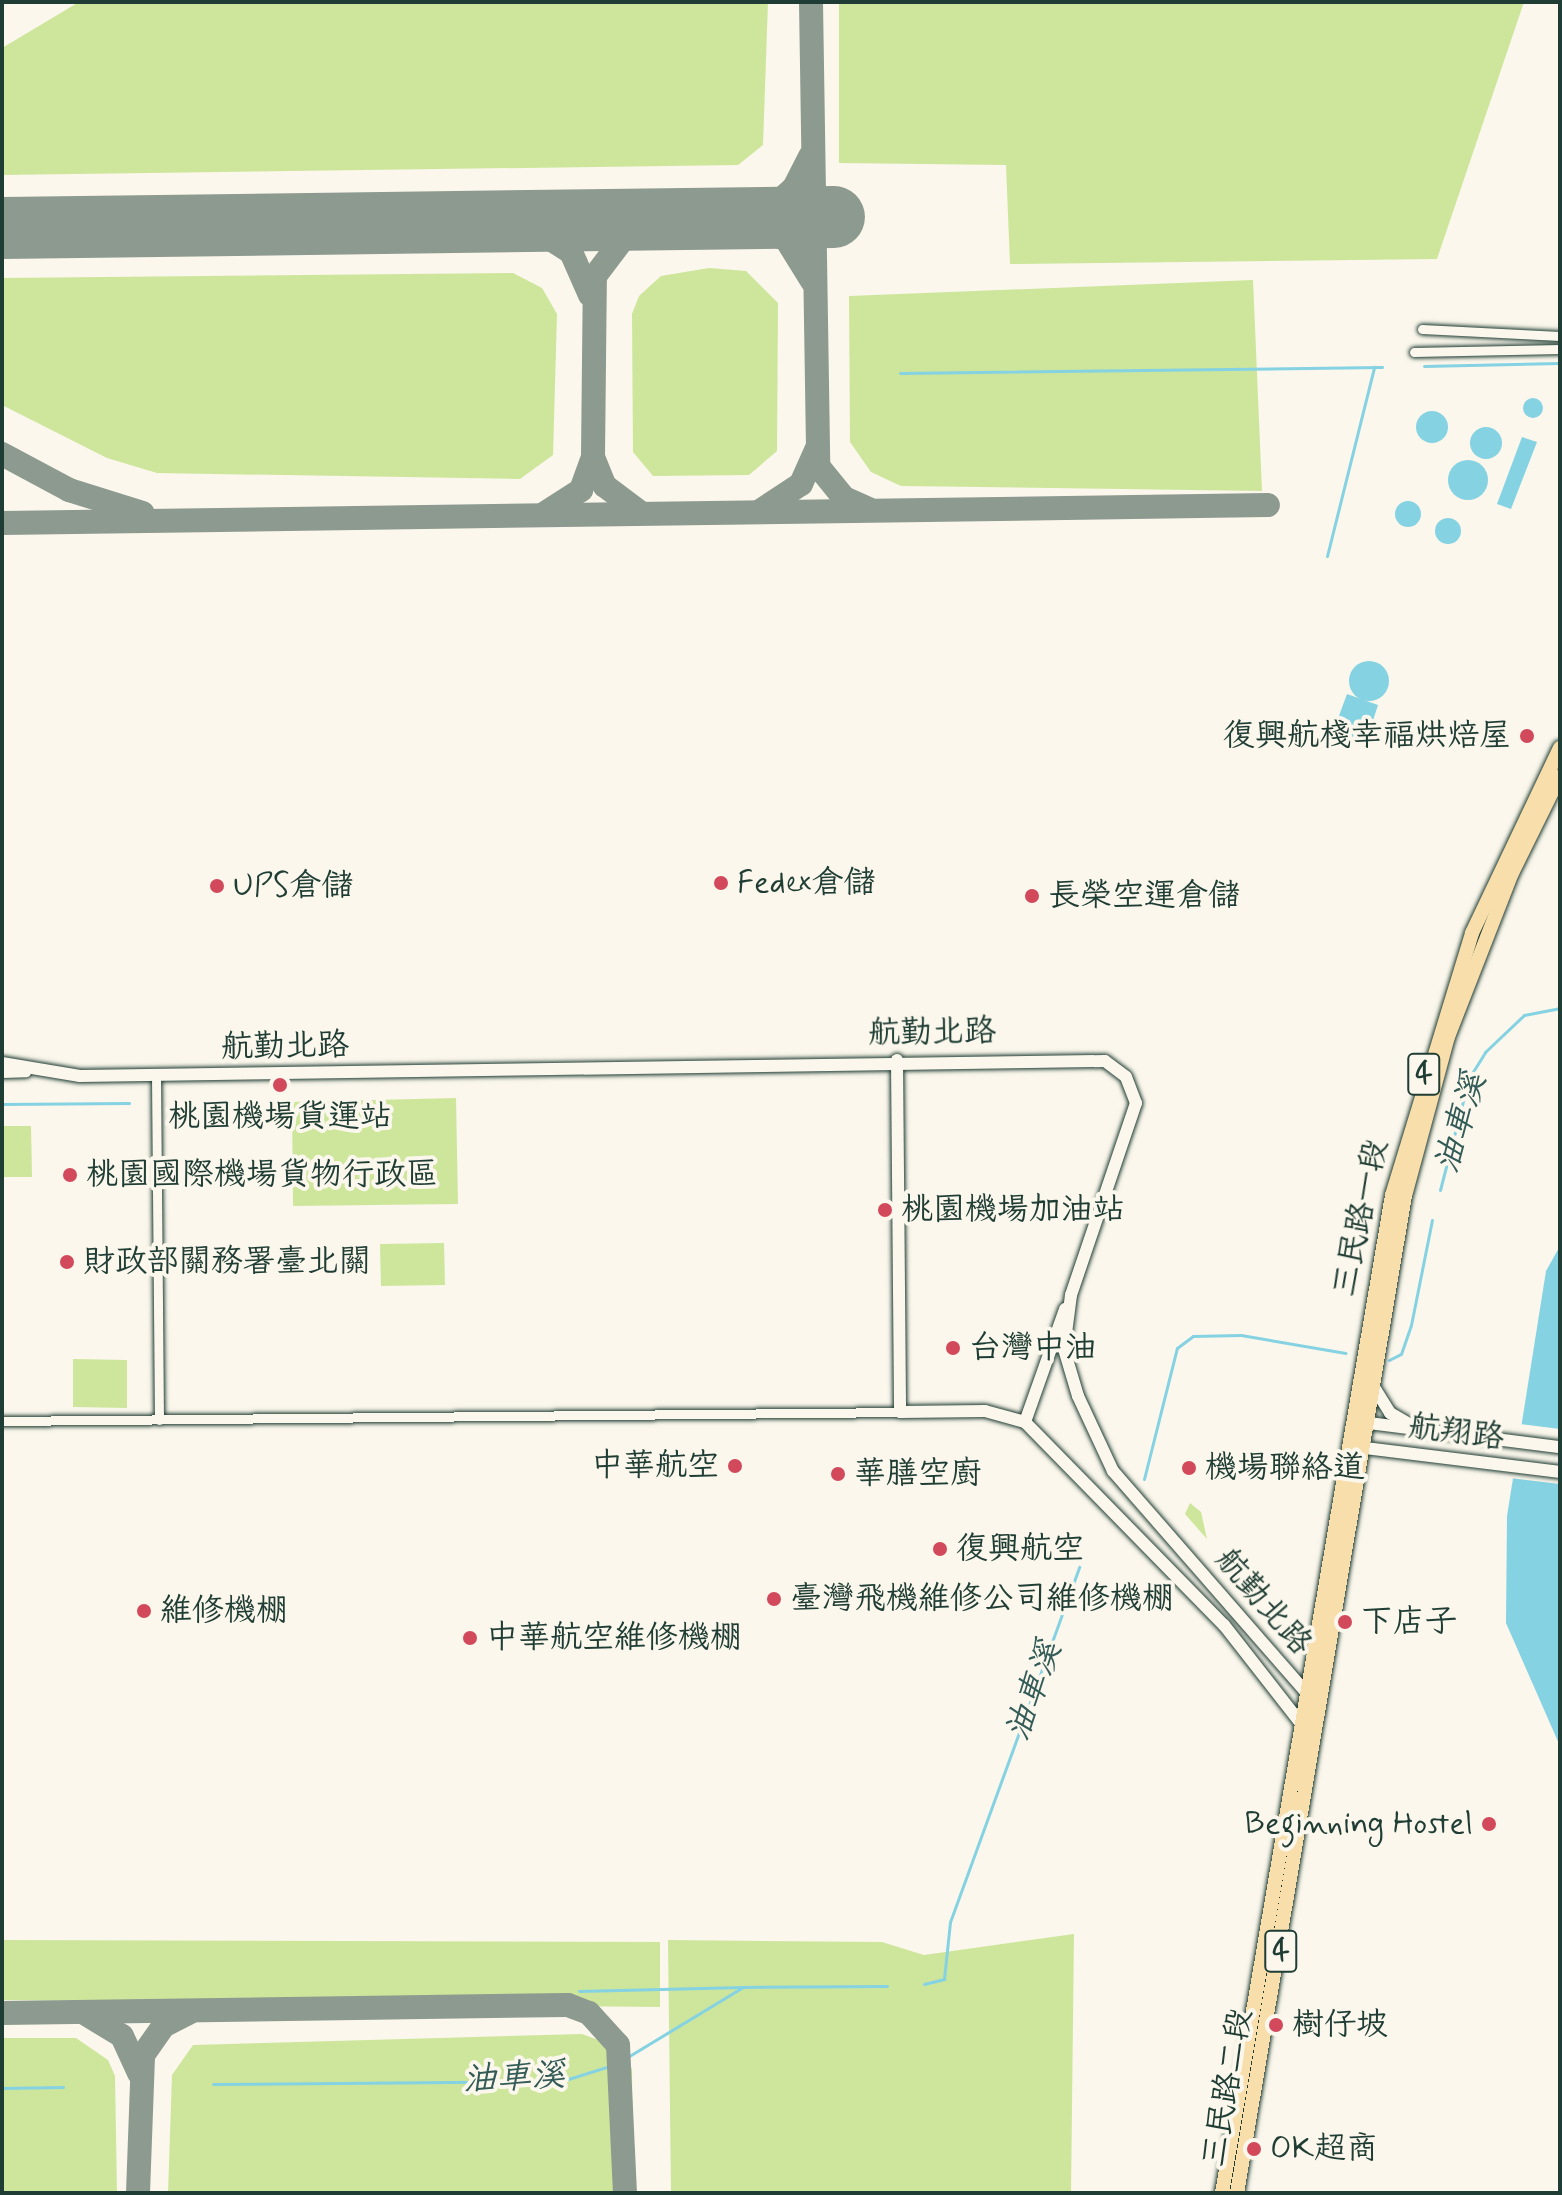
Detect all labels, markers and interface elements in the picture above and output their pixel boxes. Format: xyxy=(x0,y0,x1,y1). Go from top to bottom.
place label: 復興航棧幸福烘焙屋 xyxy=(1223,717,1511,755)
marker: 復興航棧幸福烘焙屋 xyxy=(1518,727,1536,745)
place label: Fedex倉儲 xyxy=(737,864,875,902)
place label: UPS倉儲 xyxy=(233,867,353,905)
marker: Fedex倉儲 xyxy=(712,874,730,892)
marker: UPS倉儲 xyxy=(208,877,226,895)
place label: 長榮空運倉儲 xyxy=(1048,877,1240,915)
marker: 長榮空運倉儲 xyxy=(1023,887,1041,905)
street label: 航勤北路 xyxy=(868,1013,996,1053)
street label: 航勤北路 xyxy=(221,1027,349,1067)
road number: 4 xyxy=(1406,1048,1442,1100)
water label: 油車溪 xyxy=(1427,1068,1495,1178)
marker: 桃園機場貨運站 xyxy=(271,1076,289,1094)
place label: 桃園機場貨運站 xyxy=(168,1098,392,1136)
street label: 三民路一段 xyxy=(1326,1136,1396,1300)
place label: 桃園國際機場貨物行政區 xyxy=(86,1156,438,1194)
marker: 桃園國際機場貨物行政區 xyxy=(61,1166,79,1184)
place label: 桃園機場加油站 xyxy=(901,1191,1125,1229)
marker: 桃園機場加油站 xyxy=(876,1201,894,1219)
place label: 財政部關務署臺北關 xyxy=(83,1243,371,1281)
marker: 財政部關務署臺北關 xyxy=(58,1253,76,1271)
place label: 台灣中油 xyxy=(969,1329,1097,1367)
marker: 台灣中油 xyxy=(944,1339,962,1357)
street label: 航翔路 xyxy=(1406,1408,1506,1458)
place label: 中華航空 xyxy=(591,1447,719,1485)
place label: 機場聯絡道 xyxy=(1205,1449,1365,1487)
place label: 華膳空廚 xyxy=(854,1455,982,1493)
marker: 中華航空 xyxy=(726,1457,744,1475)
marker: 機場聯絡道 xyxy=(1180,1459,1198,1477)
marker: 華膳空廚 xyxy=(829,1465,847,1483)
place label: 復興航空 xyxy=(956,1530,1084,1568)
marker: 復興航空 xyxy=(931,1540,949,1558)
street label: 航勤北路 xyxy=(1207,1541,1319,1663)
place label: 臺灣飛機維修公司維修機棚 xyxy=(790,1580,1174,1618)
marker: 臺灣飛機維修公司維修機棚 xyxy=(765,1590,783,1608)
place label: 維修機棚 xyxy=(160,1592,288,1630)
marker: 維修機棚 xyxy=(135,1602,153,1620)
place label: 下店子 xyxy=(1361,1603,1457,1641)
marker: 下店子 xyxy=(1336,1613,1354,1631)
place label: 中華航空維修機棚 xyxy=(486,1619,742,1657)
marker: 中華航空維修機棚 xyxy=(461,1629,479,1647)
water label: 油車溪 xyxy=(997,1636,1071,1746)
place label: Beginning Hostel xyxy=(1244,1805,1473,1843)
marker: Beginning Hostel xyxy=(1480,1815,1498,1833)
road number: 4 xyxy=(1263,1925,1299,1977)
street label: 三民路二段 xyxy=(1195,2006,1261,2170)
place label: 樹仔坡 xyxy=(1292,2006,1388,2044)
marker: 樹仔坡 xyxy=(1267,2016,1285,2034)
water label: 油車溪 xyxy=(462,2055,566,2101)
place label: OK超商 xyxy=(1270,2130,1378,2168)
marker: OK超商 xyxy=(1245,2140,1263,2158)

